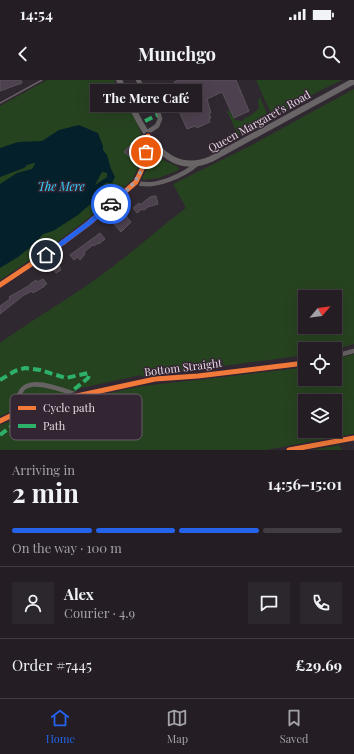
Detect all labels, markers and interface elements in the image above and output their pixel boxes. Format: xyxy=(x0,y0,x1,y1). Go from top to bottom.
text: 14:54 xyxy=(20,4,53,24)
text: Munchgo xyxy=(138,42,216,66)
icon: back xyxy=(12,43,34,65)
icon: search xyxy=(320,43,342,65)
callout: The Mere Café xyxy=(90,84,202,112)
street label: Queen Margaret's Road xyxy=(205,86,313,155)
text: The Mere Café xyxy=(103,89,189,106)
pin xyxy=(129,135,163,169)
icon: bag xyxy=(135,141,157,163)
water label: The Mere xyxy=(37,178,85,194)
courier xyxy=(91,184,131,224)
icon: car xyxy=(100,193,122,215)
pin xyxy=(29,238,63,272)
icon: home xyxy=(35,244,57,266)
north arrow xyxy=(298,290,342,334)
map controls xyxy=(298,290,342,438)
button: locate xyxy=(298,342,342,386)
street label: Bottom Straight xyxy=(143,355,223,379)
legend xyxy=(10,394,142,440)
button: layers xyxy=(298,394,342,438)
text: Cycle path xyxy=(43,400,95,415)
text: Path xyxy=(43,418,66,433)
text: Arriving in xyxy=(12,461,75,478)
text: 14:56–15:01 xyxy=(268,474,342,494)
text: 2 min xyxy=(12,475,79,510)
text: On the way · 100 m xyxy=(12,539,122,556)
button: person xyxy=(12,582,54,624)
button: chat xyxy=(248,582,290,624)
button: phone xyxy=(300,582,342,624)
text: Alex xyxy=(64,584,94,604)
text: Courier · 4.9 xyxy=(64,604,135,621)
text: Order #7445 xyxy=(12,655,92,675)
text: £29.69 xyxy=(295,655,342,675)
tab: Home xyxy=(46,707,75,746)
tab: Map xyxy=(166,707,188,746)
tab: Saved xyxy=(280,707,308,746)

